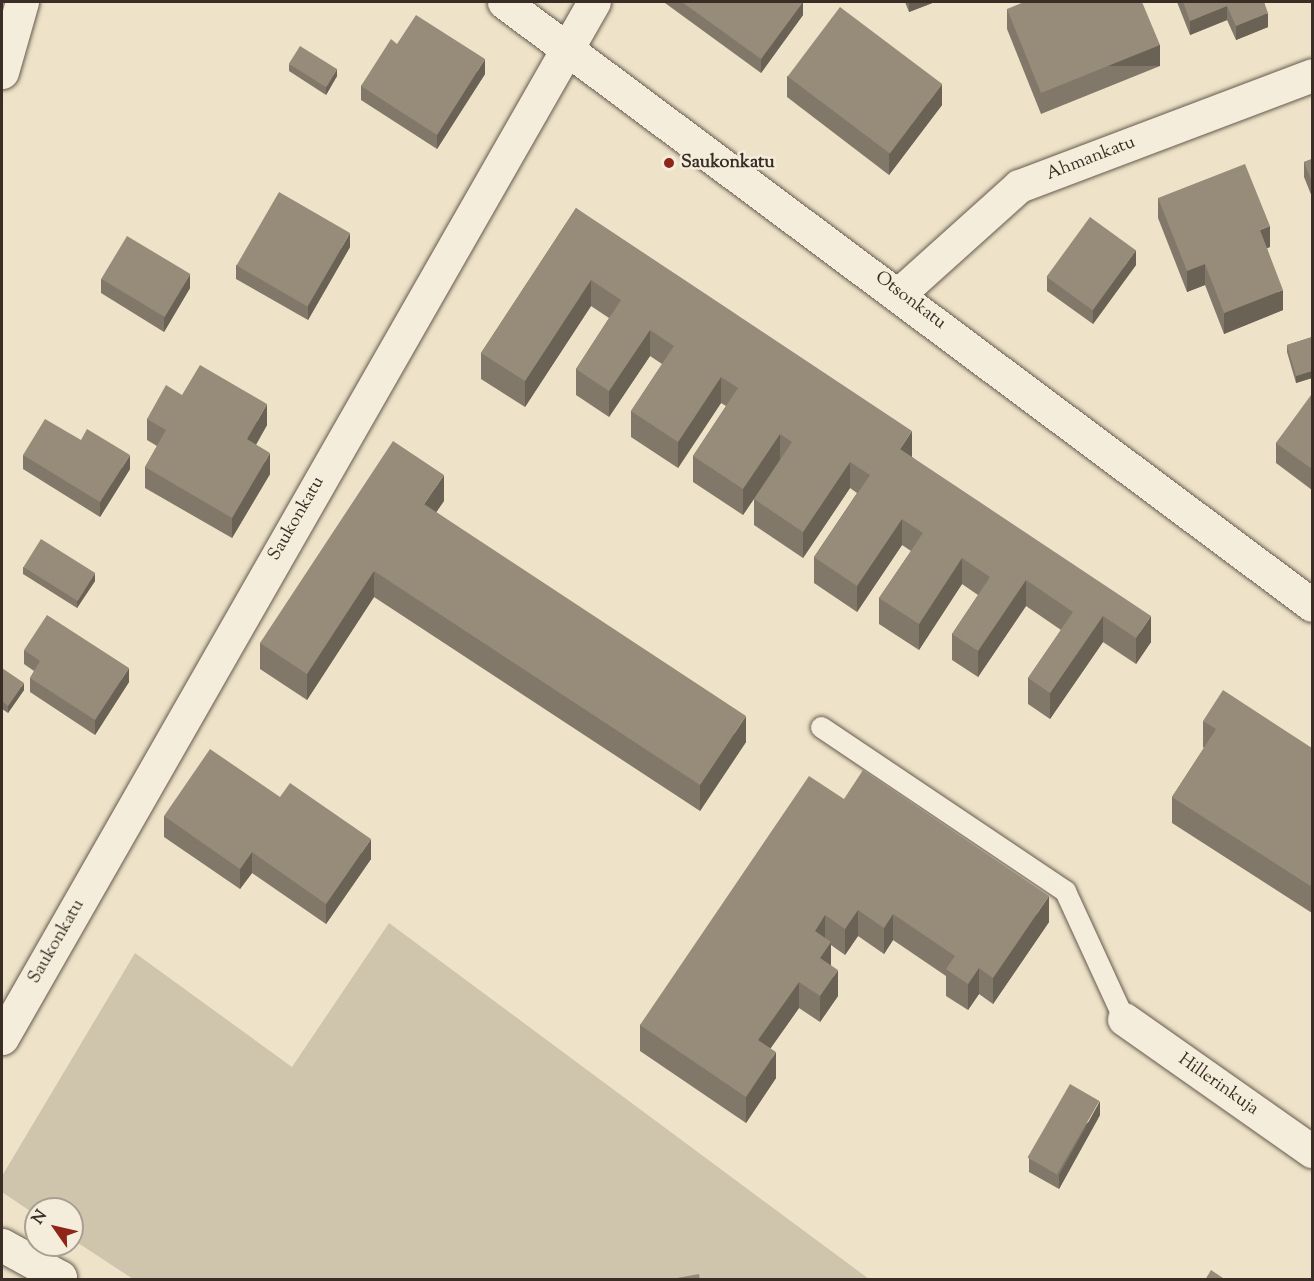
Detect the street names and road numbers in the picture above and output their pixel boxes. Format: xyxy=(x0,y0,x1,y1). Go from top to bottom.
street label: Ahmankatu xyxy=(1044,132,1138,186)
street label: Otsonkatu xyxy=(870,267,950,335)
street label: Saukonkatu xyxy=(264,473,330,565)
street label: Saukonkatu xyxy=(24,896,90,988)
street label: Hillerinkuja xyxy=(1174,1049,1262,1121)

